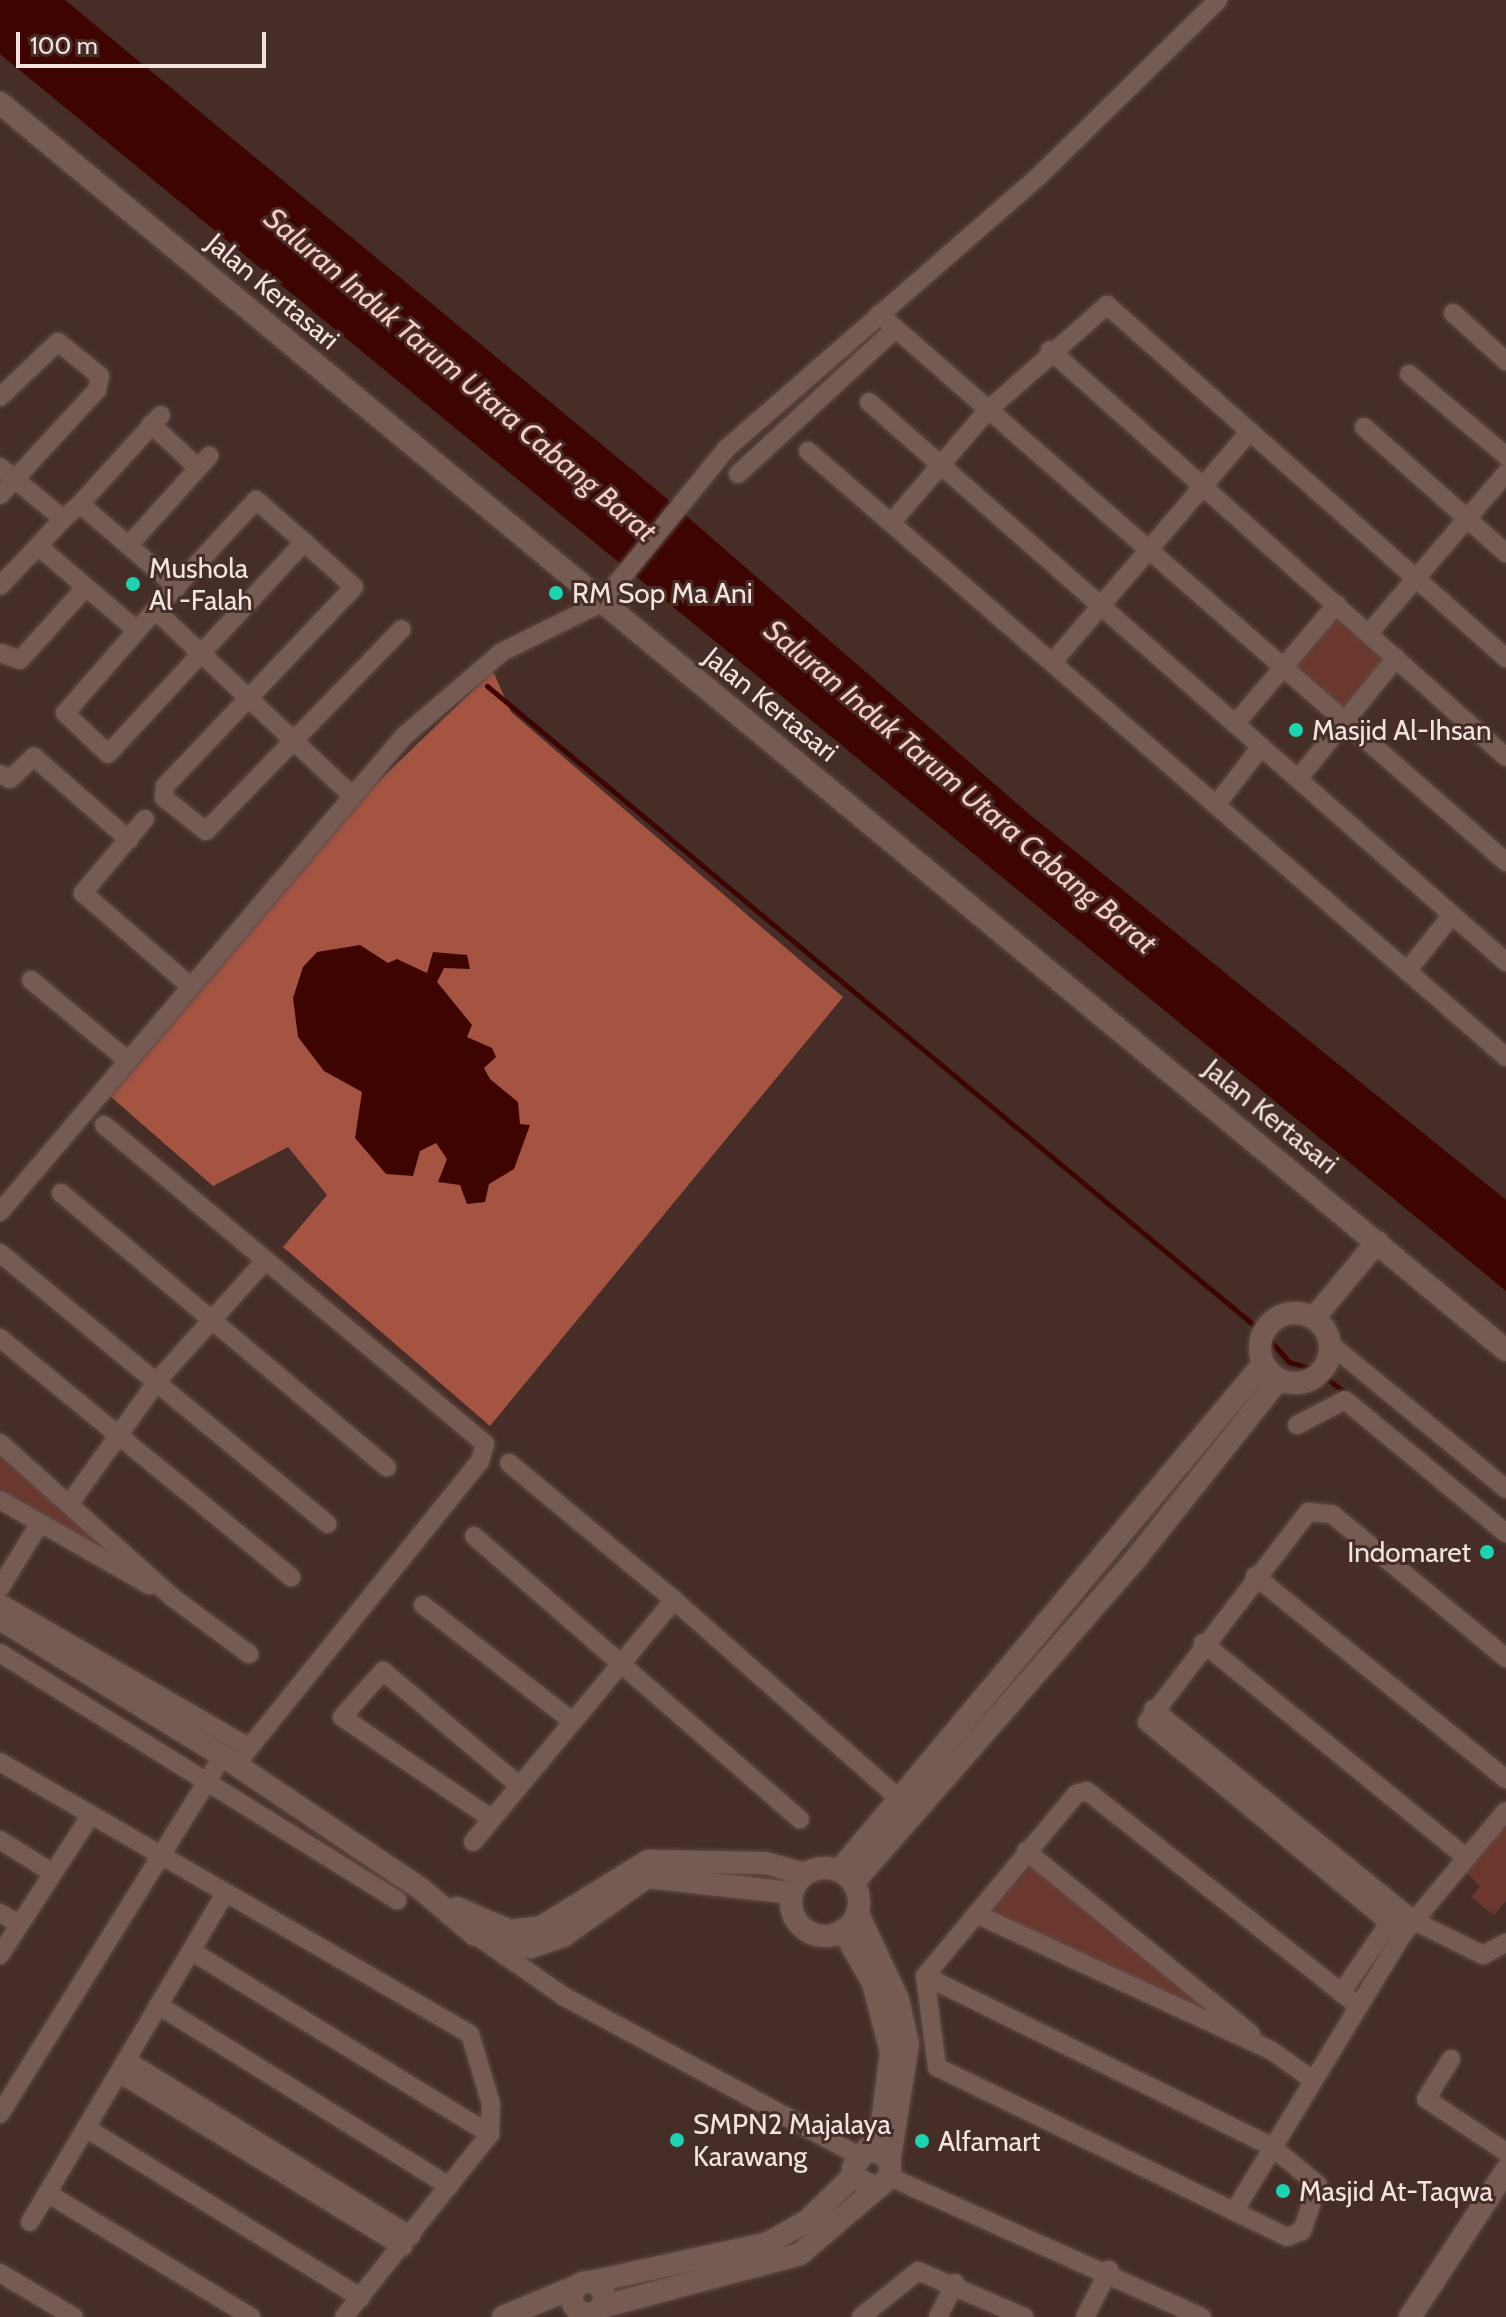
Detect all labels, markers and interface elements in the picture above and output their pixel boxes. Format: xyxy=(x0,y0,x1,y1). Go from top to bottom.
scale bar xyxy=(20,16,270,66)
text: 100 m xyxy=(30,31,98,60)
water label: Saluran Induk Tarum Utara Cabang Barat xyxy=(257,200,663,550)
street label: Jalan Kertasari xyxy=(200,226,346,356)
place label: Mushola Al -Falah xyxy=(149,551,253,617)
marker: Mushola Al -Falah xyxy=(124,575,142,593)
place label: RM Sop Ma Ani xyxy=(572,576,753,610)
marker: RM Sop Ma Ani xyxy=(547,584,565,602)
water label: Saluran Induk Tarum Utara Cabang Barat xyxy=(757,612,1163,962)
street label: Jalan Kertasari xyxy=(697,640,845,768)
place label: Masjid Al-Ihsan xyxy=(1312,713,1492,747)
marker: Masjid Al-Ihsan xyxy=(1287,721,1305,739)
street label: Jalan Kertasari xyxy=(1197,1052,1345,1180)
place label: Indomaret xyxy=(1347,1535,1471,1569)
marker: Indomaret xyxy=(1478,1543,1496,1561)
place label: SMPN2 Majalaya Karawang xyxy=(693,2107,891,2173)
place label: Alfamart xyxy=(938,2124,1041,2158)
marker: SMPN2 Majalaya Karawang xyxy=(668,2131,686,2149)
marker: Alfamart xyxy=(913,2132,931,2150)
place label: Masjid At-Taqwa xyxy=(1299,2174,1493,2208)
marker: Masjid At-Taqwa xyxy=(1274,2182,1292,2200)

